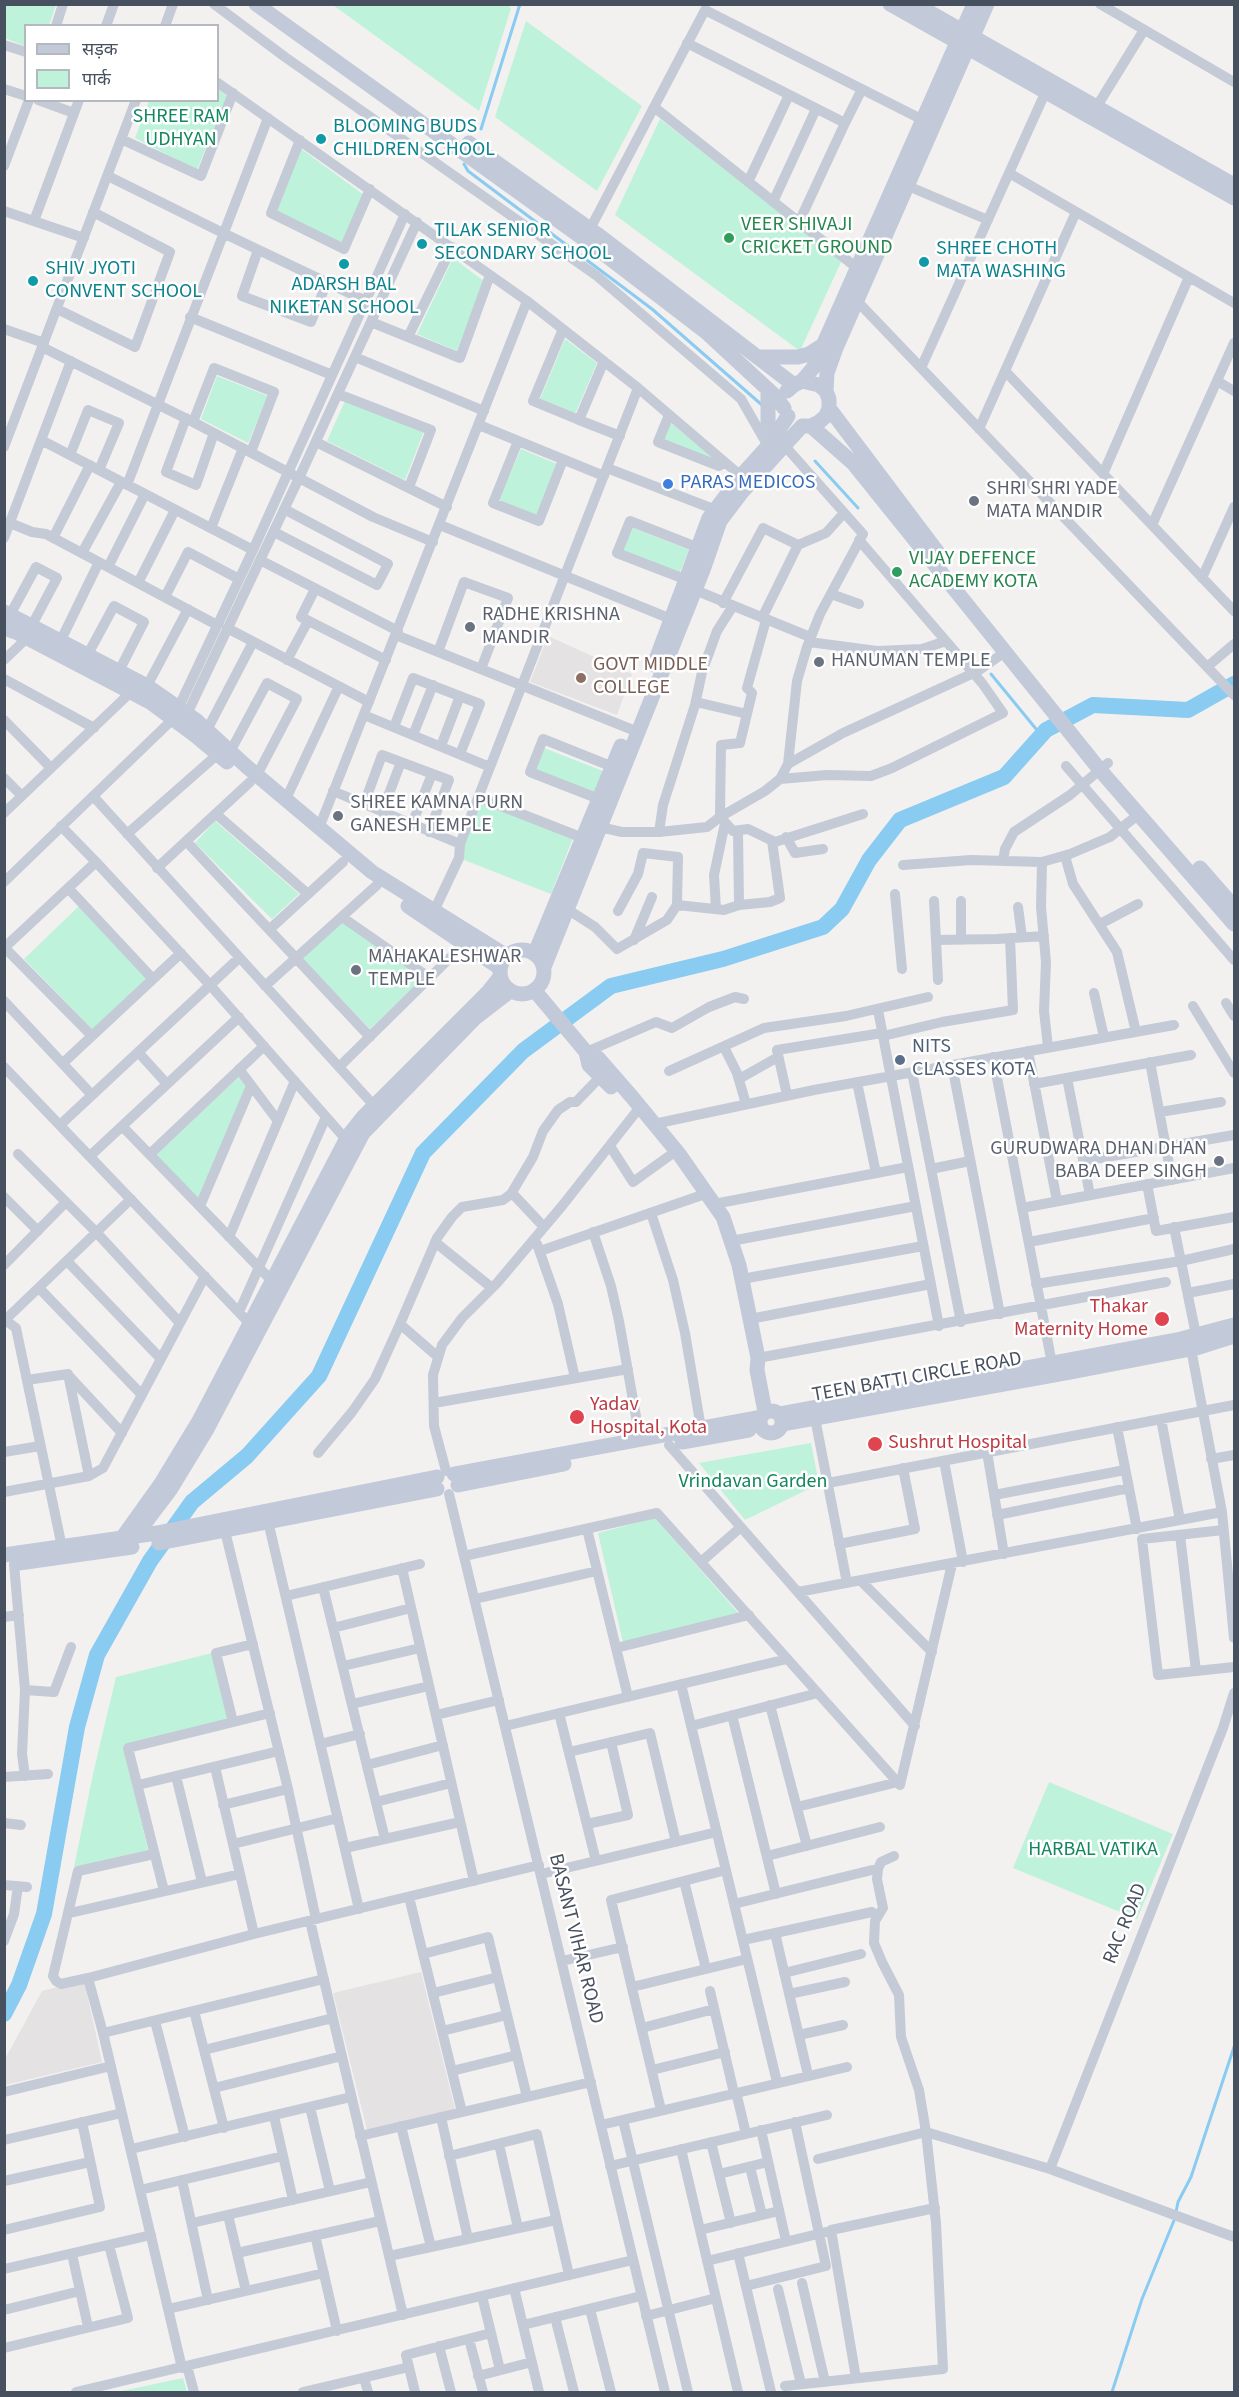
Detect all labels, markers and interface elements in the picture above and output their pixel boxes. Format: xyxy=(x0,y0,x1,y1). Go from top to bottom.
legend xyxy=(24,24,219,102)
text: सड़क xyxy=(82,37,118,62)
text: पार्क xyxy=(82,67,111,92)
park label: SHREE RAM UDHYAN xyxy=(133,106,229,153)
place label: BLOOMING BUDS CHILDREN SCHOOL xyxy=(333,116,495,163)
marker: BLOOMING BUDS CHILDREN SCHOOL xyxy=(314,132,328,146)
place label: VEER SHIVAJI CRICKET GROUND xyxy=(741,214,892,261)
place label: TILAK SENIOR SECONDARY SCHOOL xyxy=(434,220,612,267)
marker: VEER SHIVAJI CRICKET GROUND xyxy=(722,231,736,245)
marker: TILAK SENIOR SECONDARY SCHOOL xyxy=(415,237,429,251)
place label: SHREE CHOTH MATA WASHING xyxy=(936,238,1066,285)
marker: SHREE CHOTH MATA WASHING xyxy=(917,255,931,269)
marker: ADARSH BAL NIKETAN SCHOOL xyxy=(337,257,351,271)
place label: SHIV JYOTI CONVENT SCHOOL xyxy=(45,258,202,305)
marker: SHIV JYOTI CONVENT SCHOOL xyxy=(26,274,40,288)
place label: ADARSH BAL NIKETAN SCHOOL xyxy=(269,274,419,321)
place label: PARAS MEDICOS xyxy=(680,472,816,496)
marker: PARAS MEDICOS xyxy=(661,477,675,491)
place label: SHRI SHRI YADE MATA MANDIR xyxy=(986,478,1118,525)
marker: SHRI SHRI YADE MATA MANDIR xyxy=(967,494,981,508)
place label: VIJAY DEFENCE ACADEMY KOTA xyxy=(909,548,1038,595)
marker: VIJAY DEFENCE ACADEMY KOTA xyxy=(890,565,904,579)
place label: RADHE KRISHNA MANDIR xyxy=(482,604,620,651)
marker: RADHE KRISHNA MANDIR xyxy=(463,620,477,634)
place label: HANUMAN TEMPLE xyxy=(831,650,990,674)
place label: GOVT MIDDLE COLLEGE xyxy=(593,654,708,701)
marker: HANUMAN TEMPLE xyxy=(812,655,826,669)
marker: GOVT MIDDLE COLLEGE xyxy=(574,671,588,685)
place label: SHREE KAMNA PURN GANESH TEMPLE xyxy=(350,792,523,839)
marker: SHREE KAMNA PURN GANESH TEMPLE xyxy=(331,809,345,823)
place label: MAHAKALESHWAR TEMPLE xyxy=(368,946,521,993)
marker: MAHAKALESHWAR TEMPLE xyxy=(349,963,363,977)
place label: NITS CLASSES KOTA xyxy=(912,1036,1035,1083)
marker: NITS CLASSES KOTA xyxy=(893,1053,907,1067)
place label: GURUDWARA DHAN DHAN BABA DEEP SINGH xyxy=(990,1138,1207,1185)
marker: GURUDWARA DHAN DHAN BABA DEEP SINGH xyxy=(1212,1154,1226,1168)
place label: Thakar Maternity Home xyxy=(1014,1296,1148,1343)
marker: Thakar Maternity Home xyxy=(1153,1310,1171,1328)
street label: TEEN BATTI CIRCLE ROAD xyxy=(810,1348,1024,1408)
place label: Yadav Hospital, Kota xyxy=(590,1394,707,1441)
marker: Yadav Hospital, Kota xyxy=(568,1408,586,1426)
place label: Sushrut Hospital xyxy=(888,1432,1027,1456)
marker: Sushrut Hospital xyxy=(866,1435,884,1453)
park label: Vrindavan Garden xyxy=(679,1471,827,1495)
park label: HARBAL VATIKA xyxy=(1028,1839,1158,1863)
street label: BASANT VIHAR ROAD xyxy=(542,1852,608,2026)
street label: RAC ROAD xyxy=(1099,1880,1153,1968)

